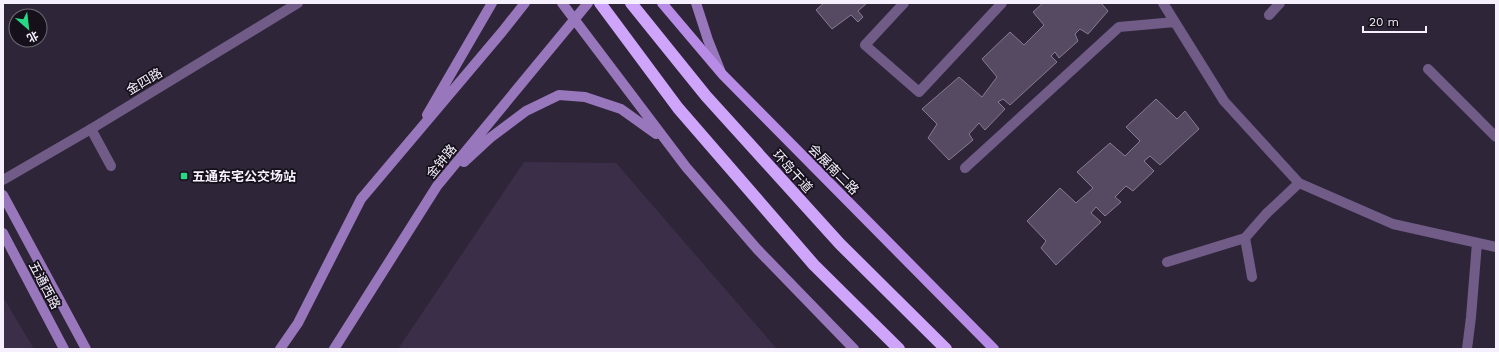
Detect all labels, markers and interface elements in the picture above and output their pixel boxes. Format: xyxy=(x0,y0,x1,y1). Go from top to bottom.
north arrow xyxy=(8,8,48,48)
scale bar xyxy=(1363,8,1426,34)
text: 20 m xyxy=(1369,15,1399,29)
text: 北 xyxy=(25,28,40,45)
street label: 金四路 xyxy=(124,65,165,98)
street label: 金钟路 xyxy=(423,141,459,181)
street label: 会展南二路 xyxy=(805,141,862,198)
street label: 环岛干道 xyxy=(770,147,816,196)
place label: 五通东宅公交场站 xyxy=(192,169,296,184)
marker: 五通东宅公交场站 xyxy=(179,171,189,181)
street label: 五通西路 xyxy=(26,259,63,312)

